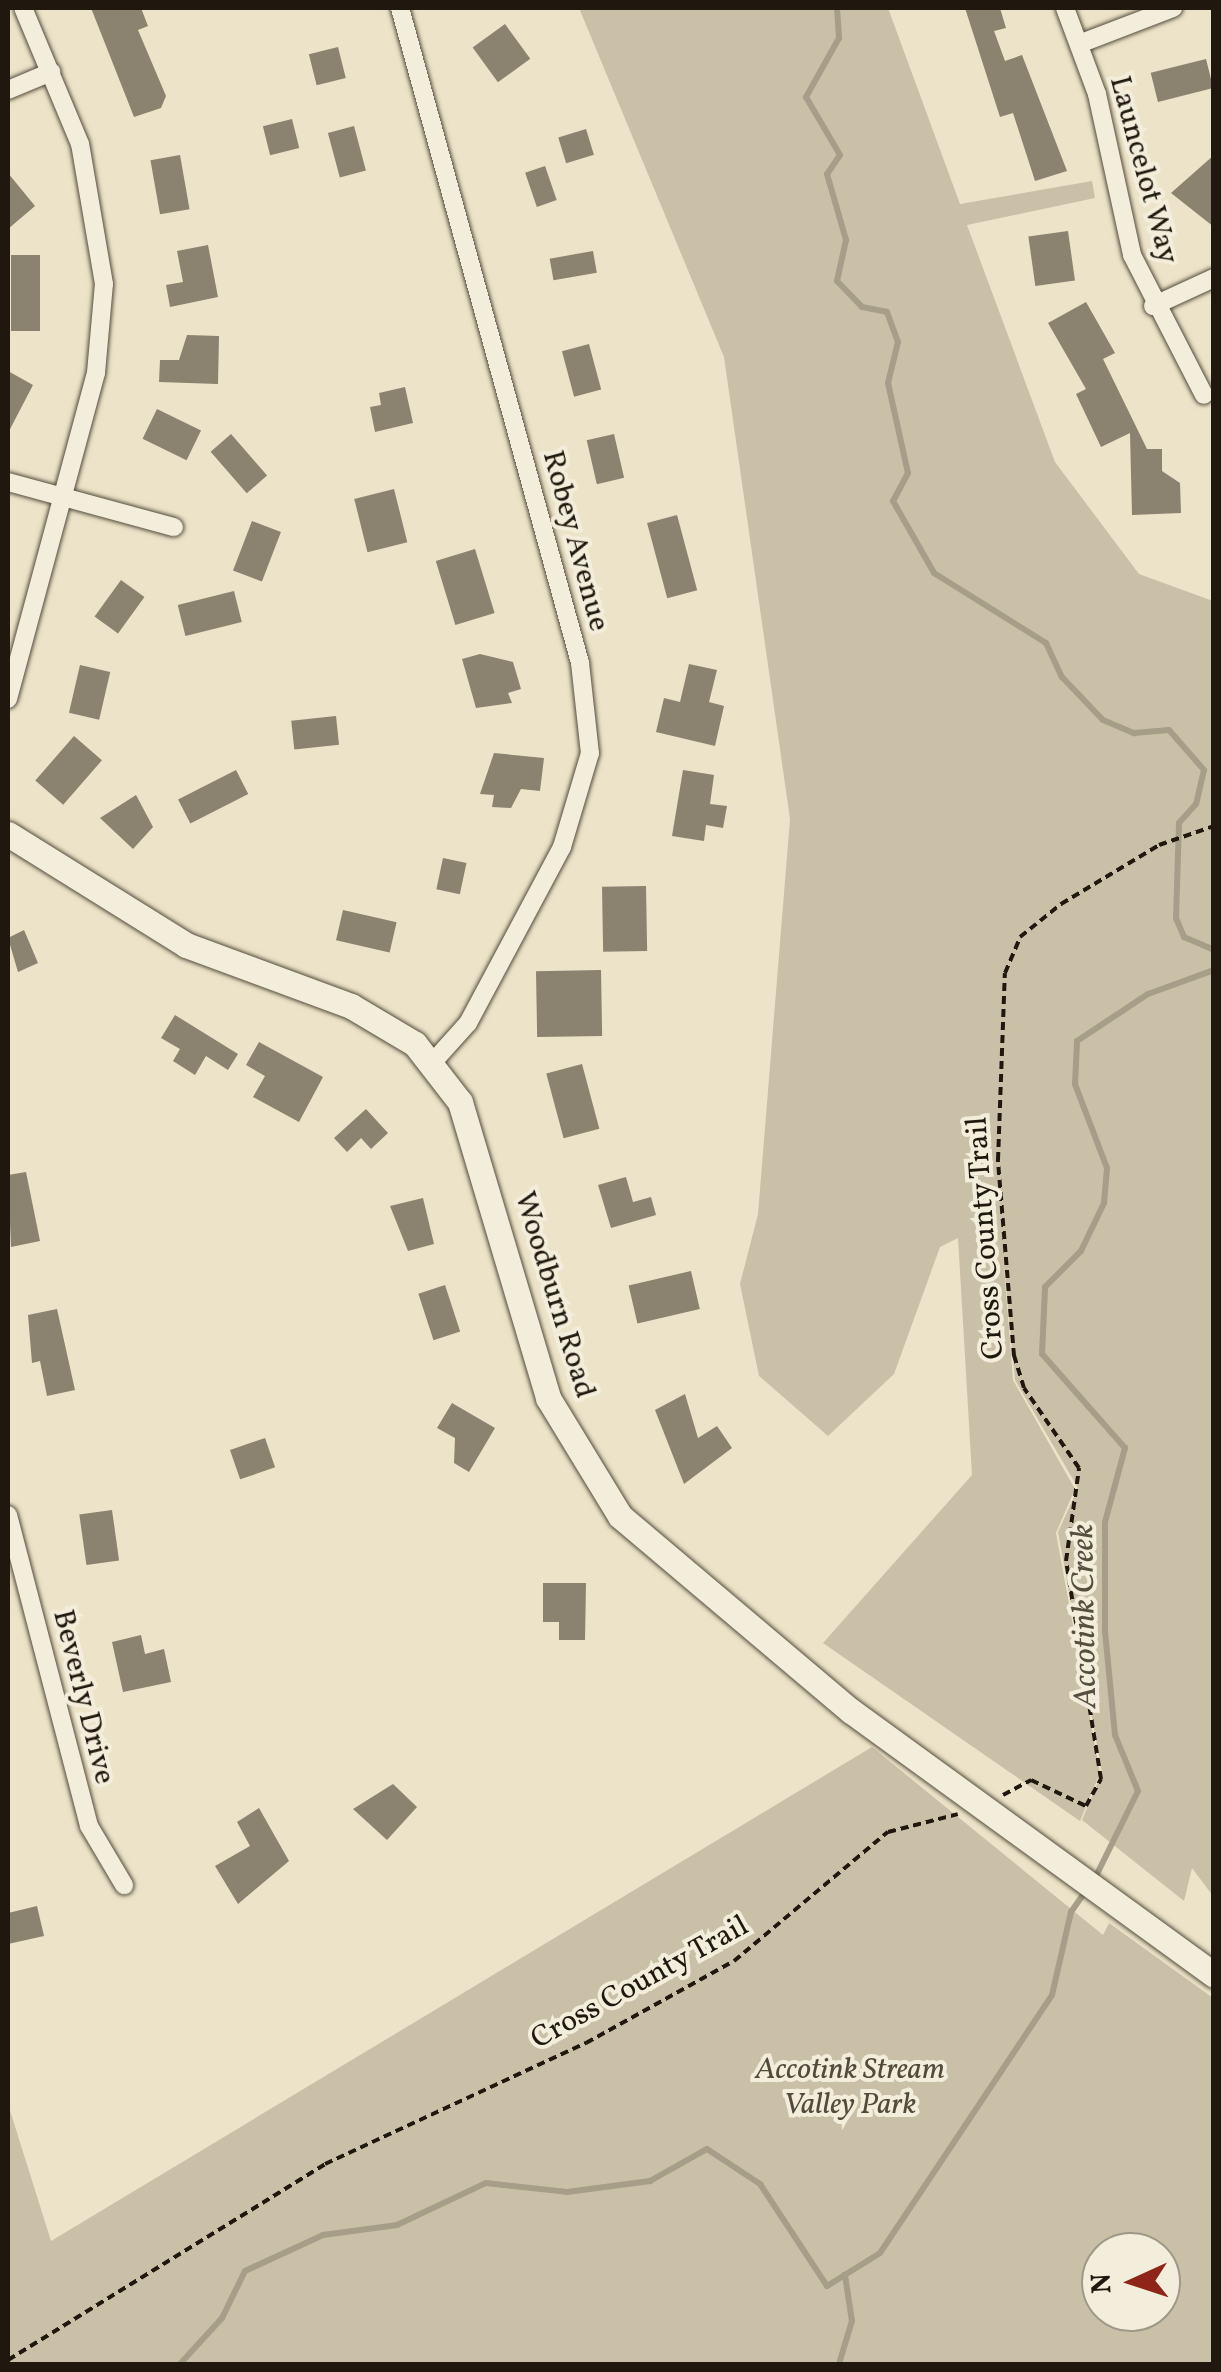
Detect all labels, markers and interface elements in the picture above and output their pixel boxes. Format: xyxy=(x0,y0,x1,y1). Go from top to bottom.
street label: Launcelot Way xyxy=(1101,72,1185,268)
street label: Robey Avenue xyxy=(534,446,616,636)
street label: Cross County Trail xyxy=(960,1115,1012,1361)
street label: Woodburn Road xyxy=(505,1187,603,1403)
water label: Accotink Creek xyxy=(1065,1523,1107,1709)
street label: Beverly Drive xyxy=(44,1606,122,1788)
street label: Cross County Trail xyxy=(524,1908,756,2058)
park label: Accotink Stream Valley Park xyxy=(755,2052,945,2122)
north arrow xyxy=(1081,2232,1181,2332)
text: N xyxy=(1083,2272,1123,2295)

